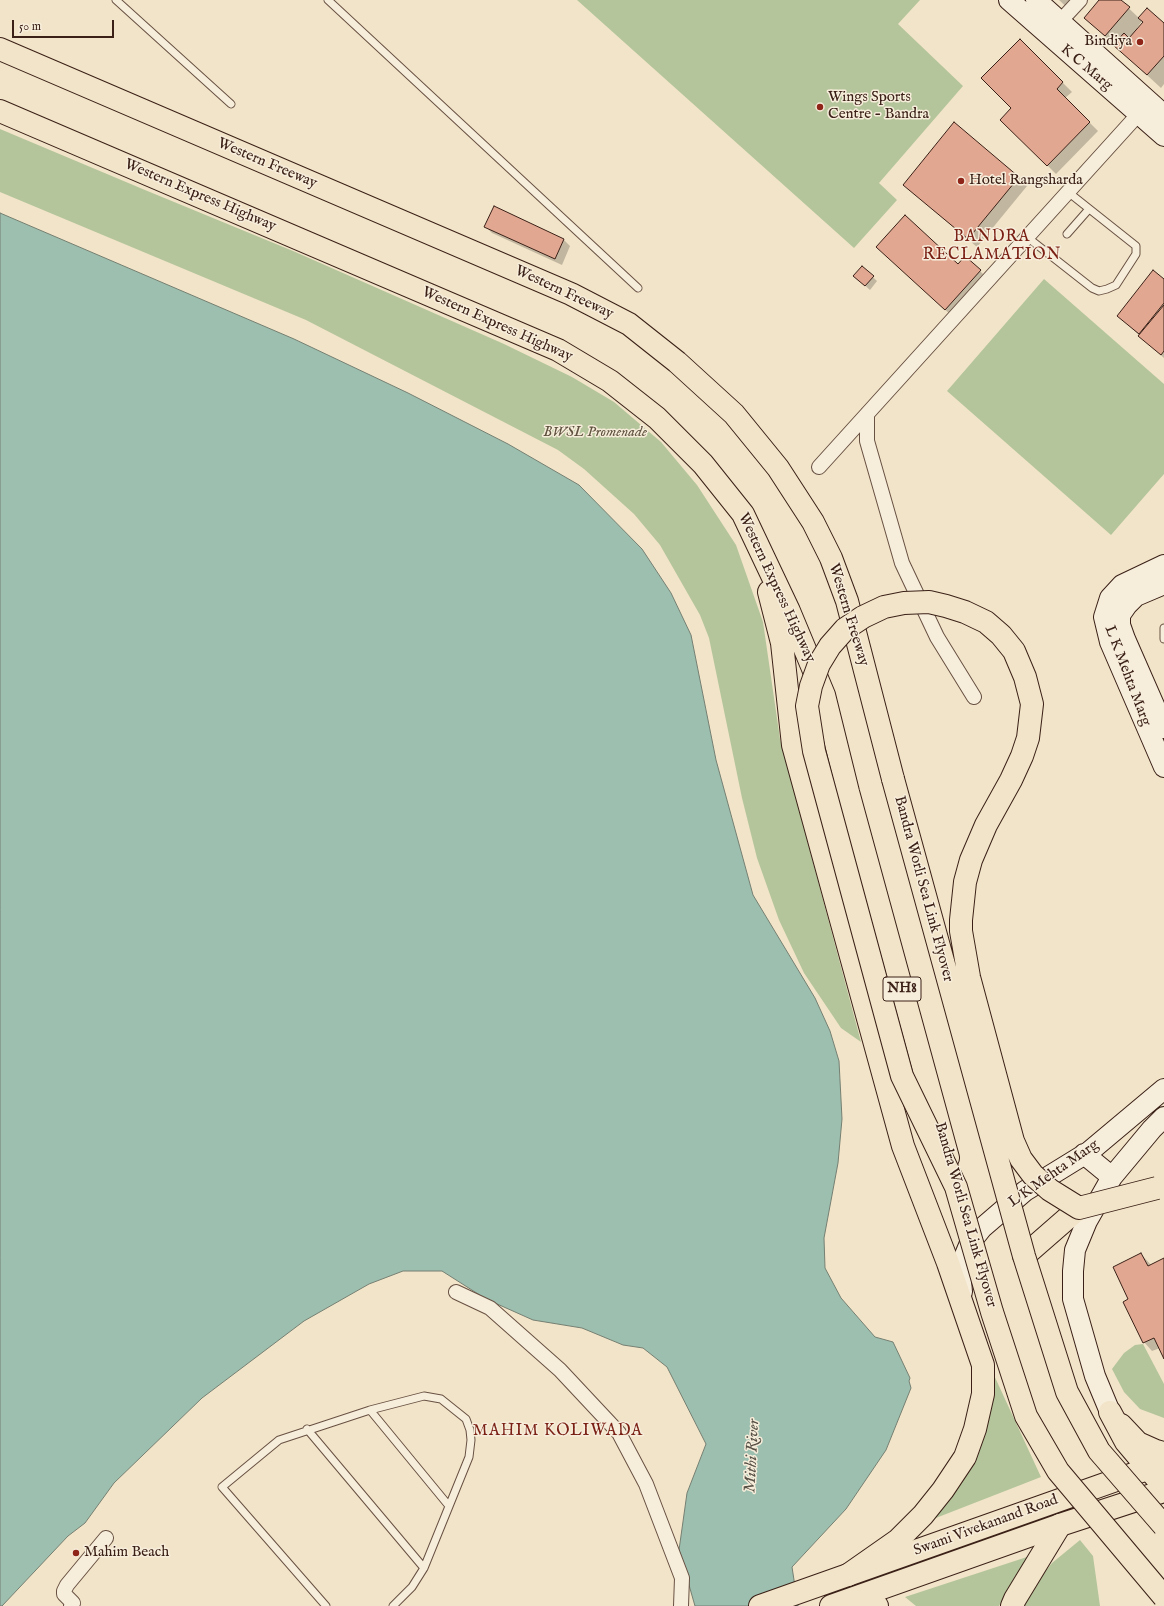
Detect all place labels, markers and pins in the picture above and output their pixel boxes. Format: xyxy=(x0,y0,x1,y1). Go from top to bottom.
place label: Bindiya xyxy=(1084,33,1132,51)
marker: Bindiya xyxy=(1135,37,1145,47)
place label: Wings Sports Centre - Bandra xyxy=(828,89,929,124)
marker: Wings Sports Centre - Bandra xyxy=(815,102,825,112)
place label: Hotel Rangsharda xyxy=(969,172,1083,190)
marker: Hotel Rangsharda xyxy=(956,176,966,186)
place label: Mahim Beach xyxy=(84,1544,169,1562)
marker: Mahim Beach xyxy=(71,1548,81,1558)

